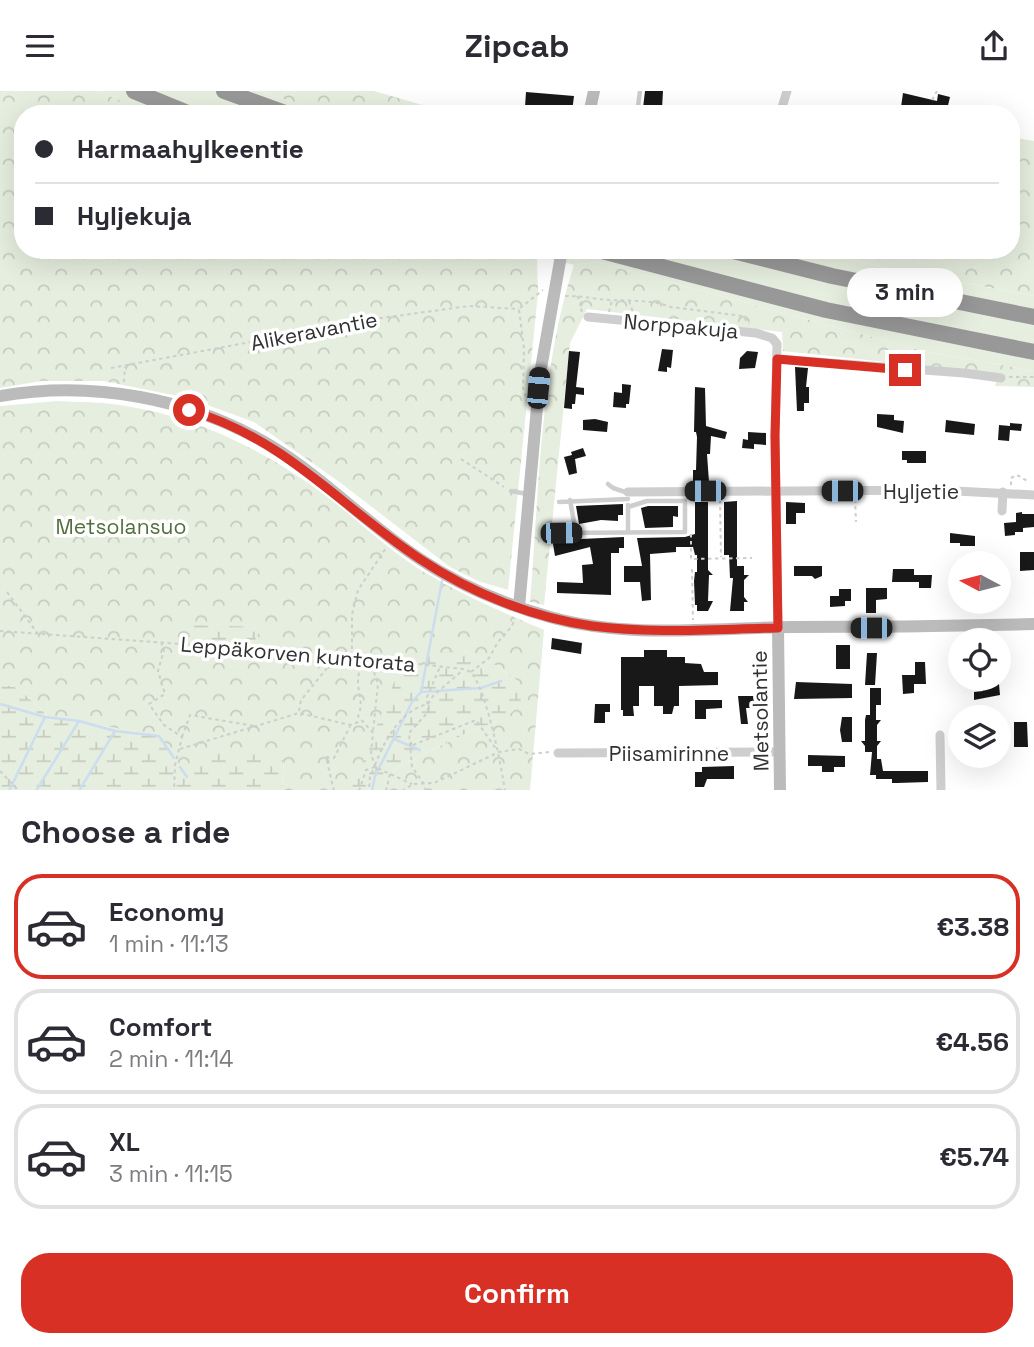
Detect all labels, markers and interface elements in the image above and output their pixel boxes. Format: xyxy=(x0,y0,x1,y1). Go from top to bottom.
text: Zipcab xyxy=(464,26,570,66)
icon: menu xyxy=(21,27,59,65)
icon: share xyxy=(975,27,1013,65)
text: Harmaahylkeentie xyxy=(77,132,304,166)
text: Hyljekuja xyxy=(77,199,192,233)
callout: 3 min xyxy=(847,268,963,317)
text: 3 min xyxy=(875,277,935,307)
street label: Alikeravantie xyxy=(248,305,380,357)
street label: Norppakuja xyxy=(622,308,740,344)
route end xyxy=(889,354,921,386)
car xyxy=(526,366,551,410)
route start xyxy=(173,394,205,426)
street label: Hyljetie xyxy=(883,478,959,505)
car xyxy=(685,481,727,502)
car xyxy=(822,481,864,502)
park label: Metsolansuo xyxy=(56,513,186,540)
car xyxy=(540,522,583,544)
north arrow xyxy=(948,551,1012,614)
map controls xyxy=(948,551,1011,768)
car xyxy=(851,618,893,639)
button: locate xyxy=(948,628,1011,691)
street label: Leppäkorven kuntorata xyxy=(179,630,417,678)
street label: Metsolantie xyxy=(745,650,775,772)
button: layers xyxy=(948,705,1011,768)
street label: Piisamirinne xyxy=(609,740,729,767)
text: Choose a ride xyxy=(21,812,231,852)
icon: car xyxy=(25,895,88,958)
text: Economy xyxy=(109,895,225,929)
text: €3.38 xyxy=(936,910,1009,944)
text: 1 min · 11:13 xyxy=(109,929,229,959)
icon: car xyxy=(25,1010,88,1073)
text: Comfort xyxy=(109,1010,212,1044)
text: €4.56 xyxy=(935,1025,1009,1059)
text: 2 min · 11:14 xyxy=(109,1044,233,1074)
icon: car xyxy=(25,1125,88,1188)
text: XL xyxy=(109,1125,140,1159)
text: €5.74 xyxy=(939,1140,1009,1174)
text: 3 min · 11:15 xyxy=(109,1159,233,1189)
button: Confirm xyxy=(21,1253,1013,1333)

